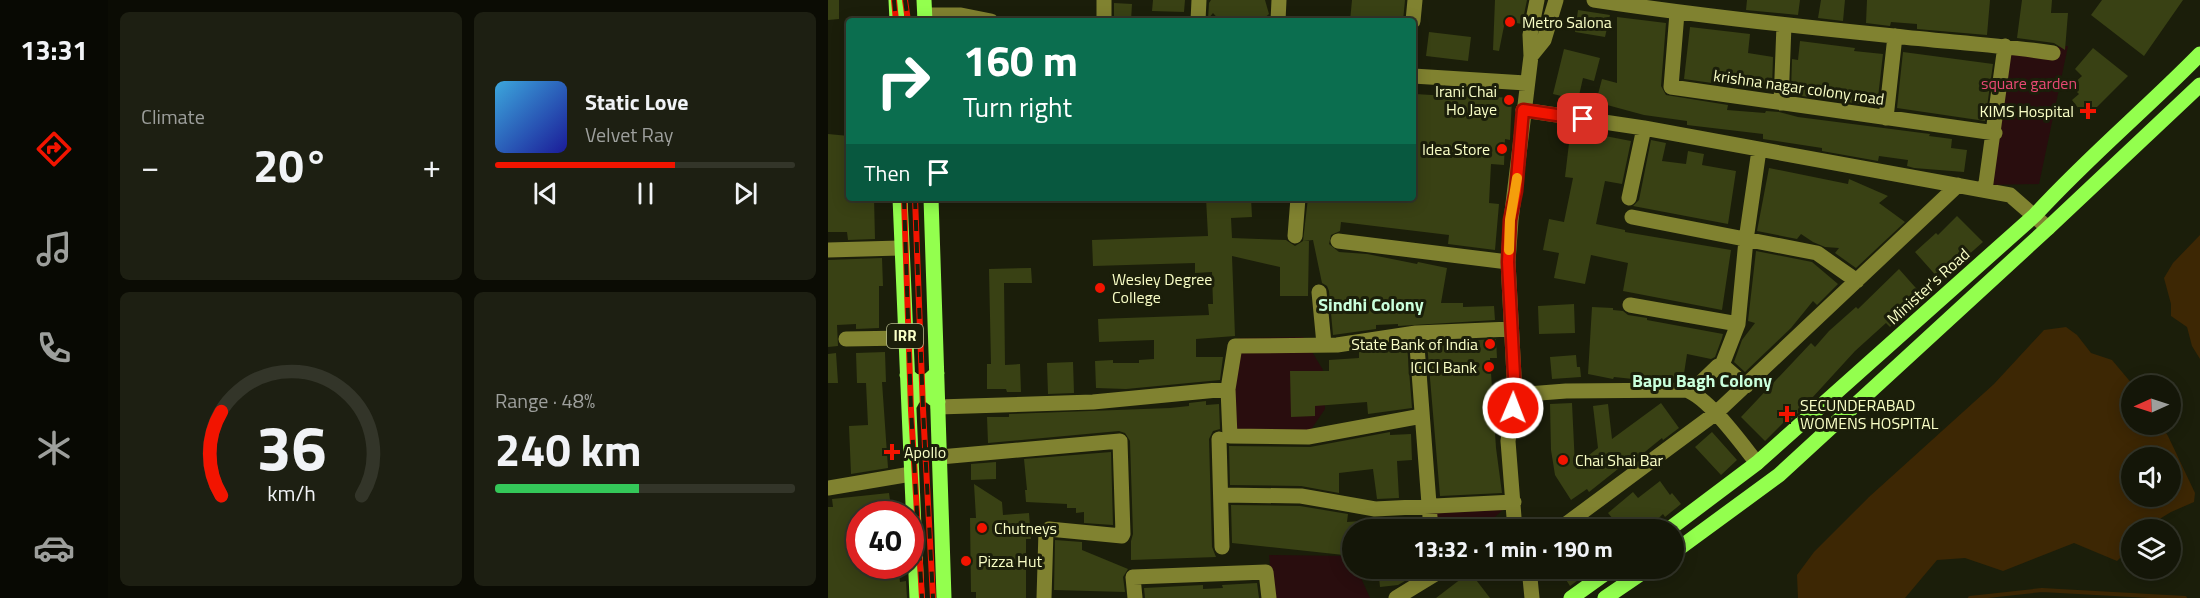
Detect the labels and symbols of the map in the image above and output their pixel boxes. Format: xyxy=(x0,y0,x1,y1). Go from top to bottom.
place label: Metro Salona xyxy=(1522,10,1612,34)
marker: Metro Salona xyxy=(1503,15,1517,29)
street label: krishna nagar colony road xyxy=(1712,63,1886,111)
park label: square garden xyxy=(1981,71,2077,95)
place label: Irani Chai Ho Jaye xyxy=(1435,79,1497,121)
marker: Irani Chai Ho Jaye xyxy=(1502,93,1516,107)
pin xyxy=(1557,93,1608,144)
place label: KIMS Hospital xyxy=(1979,99,2074,123)
marker: KIMS Hospital xyxy=(2079,102,2097,120)
place label: Idea Store xyxy=(1422,137,1490,161)
marker: Idea Store xyxy=(1495,142,1509,156)
street label: Minister's Road xyxy=(1881,242,1975,330)
place label: Wesley Degree College xyxy=(1112,267,1212,309)
marker: Wesley Degree College xyxy=(1093,281,1107,295)
district label: Sindhi Colony xyxy=(1318,291,1424,318)
road number: IRR xyxy=(887,324,923,348)
place label: State Bank of India xyxy=(1351,332,1478,356)
marker: State Bank of India xyxy=(1483,337,1497,351)
place label: ICICI Bank xyxy=(1410,355,1477,379)
marker: ICICI Bank xyxy=(1482,360,1496,374)
district label: Bapu Bagh Colony xyxy=(1632,367,1772,394)
north arrow xyxy=(2121,375,2181,435)
position arrow xyxy=(1481,376,1545,440)
place label: SECUNDERABAD WOMENS HOSPITAL xyxy=(1800,393,1939,435)
marker: SECUNDERABAD WOMENS HOSPITAL xyxy=(1778,405,1796,423)
place label: Apollo xyxy=(904,440,946,464)
marker: Apollo xyxy=(885,445,899,459)
place label: Chai Shai Bar xyxy=(1575,448,1664,472)
marker: Chai Shai Bar xyxy=(1556,453,1570,467)
speed limit sign: 40 xyxy=(846,501,924,579)
place label: Chutneys xyxy=(994,516,1057,540)
marker: Chutneys xyxy=(975,521,989,535)
place label: Pizza Hut xyxy=(978,549,1042,573)
marker: Pizza Hut xyxy=(959,554,973,568)

